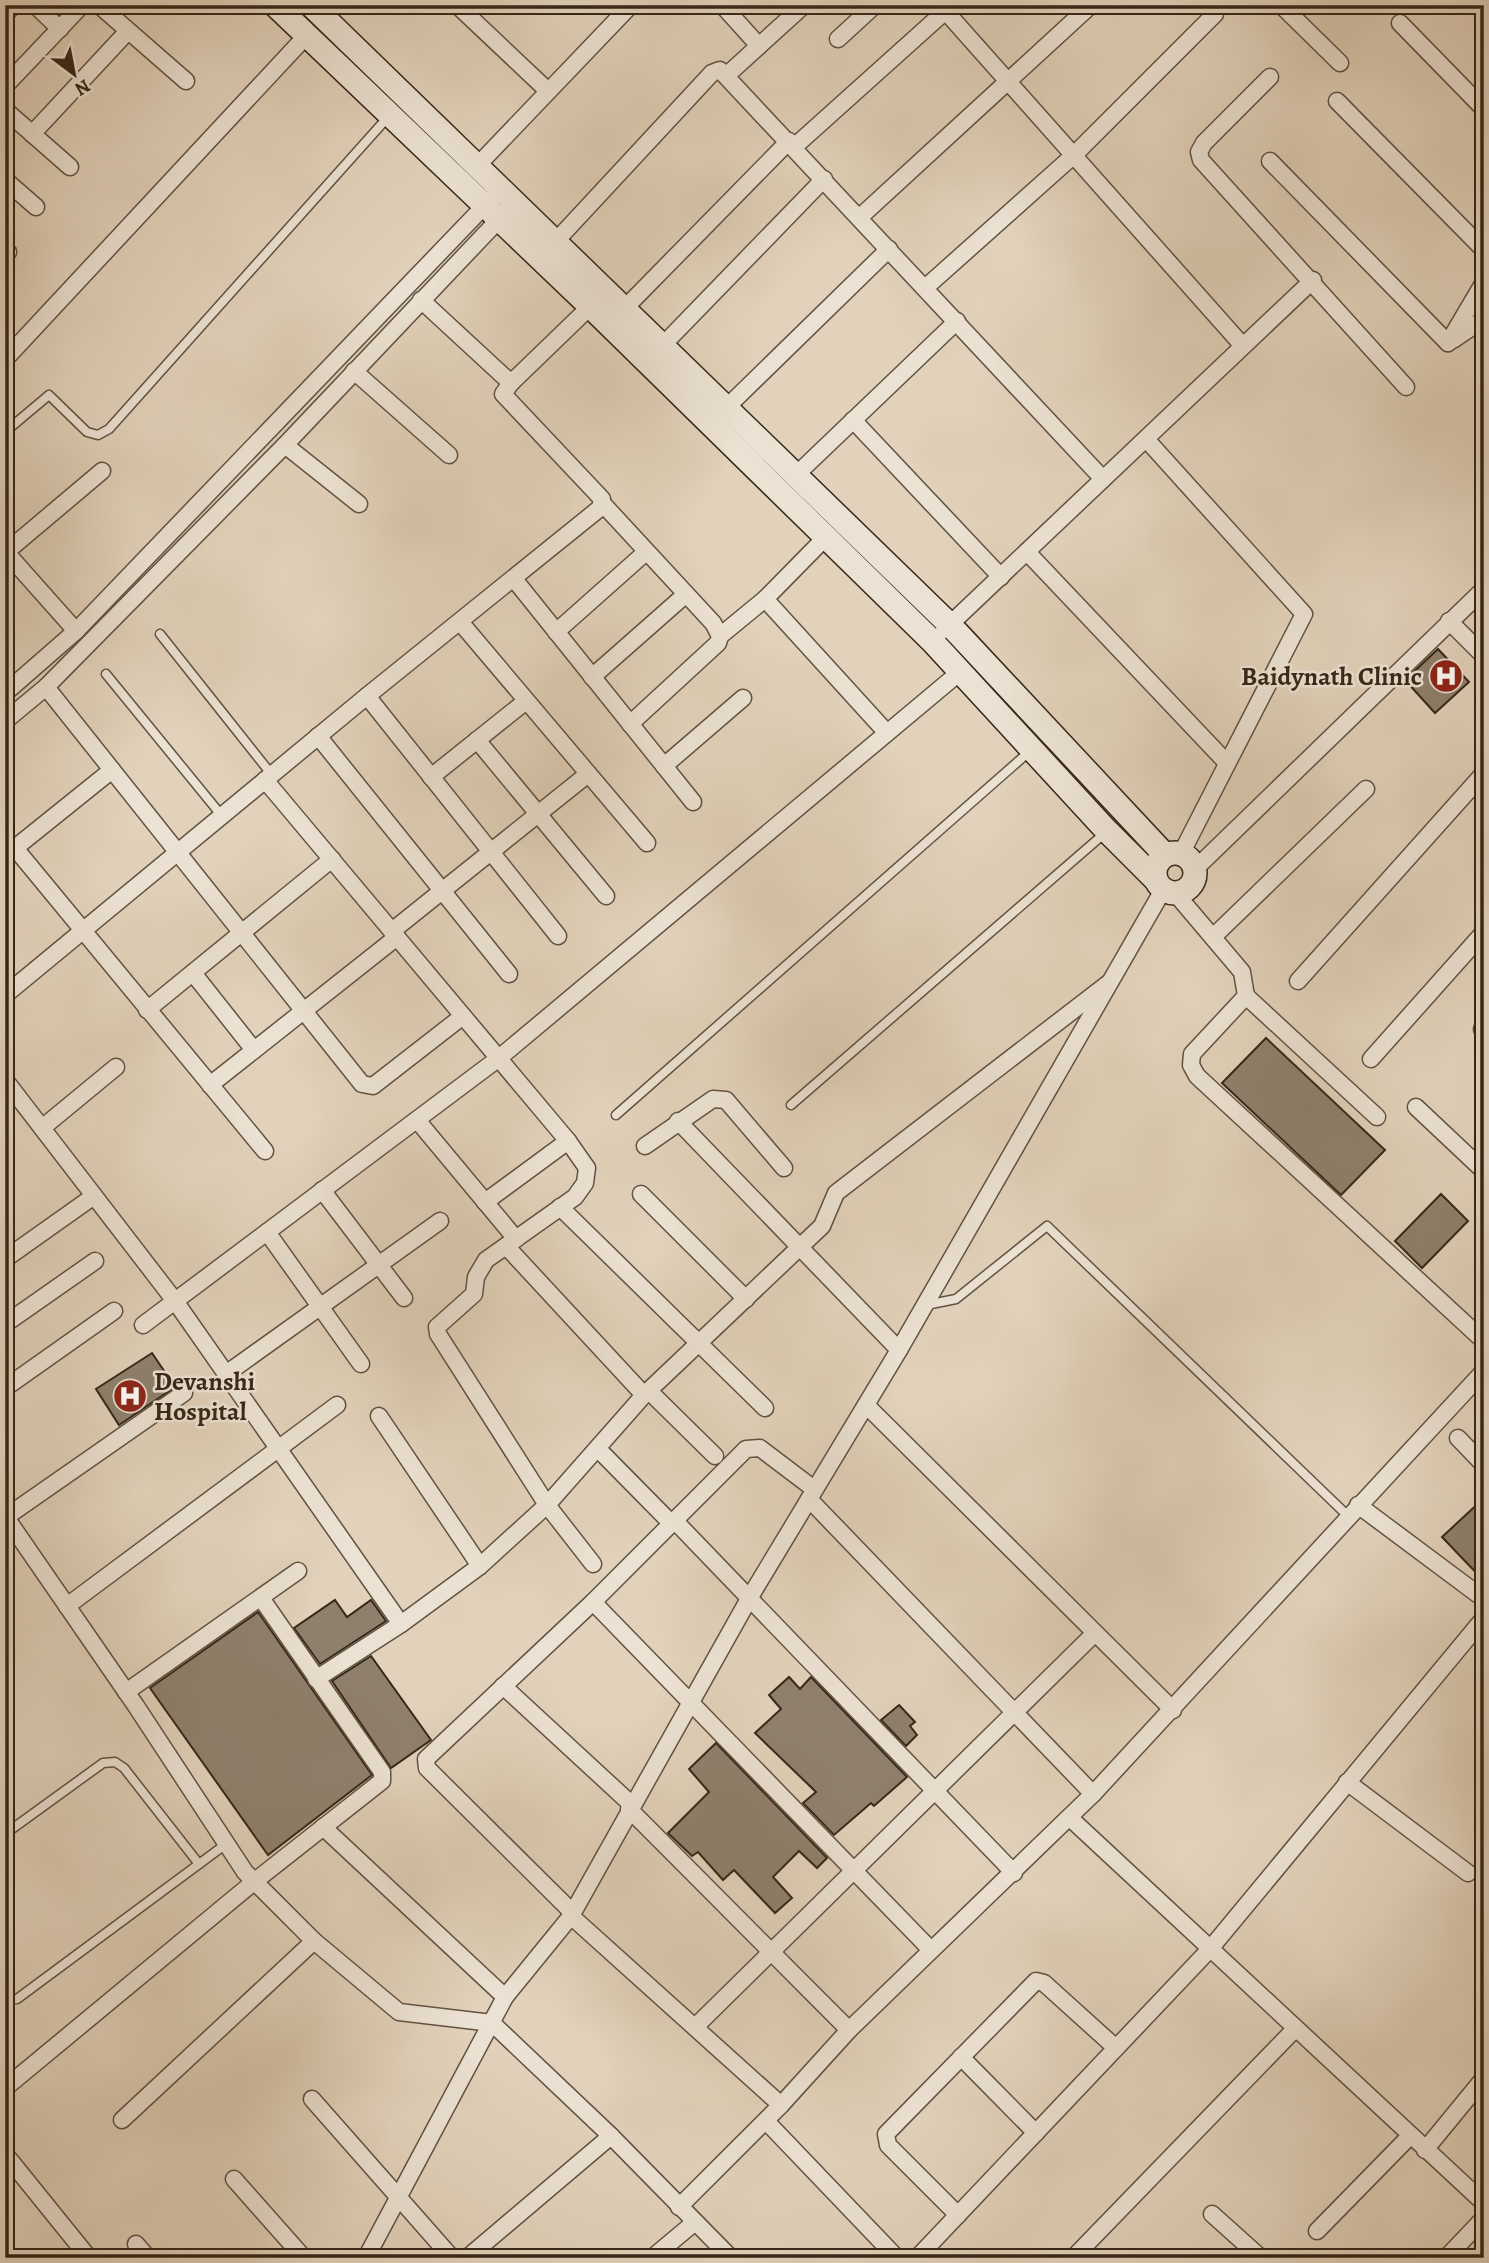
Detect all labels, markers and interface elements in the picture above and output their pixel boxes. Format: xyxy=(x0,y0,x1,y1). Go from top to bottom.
north arrow xyxy=(38,38,108,108)
text: N xyxy=(70,73,95,102)
hospital icon: Baidynath Clinic xyxy=(1427,657,1465,695)
place label: Baidynath Clinic xyxy=(1241,659,1422,694)
place label: Devanshi Hospital xyxy=(154,1364,255,1429)
hospital icon: Devanshi Hospital xyxy=(111,1377,149,1415)

